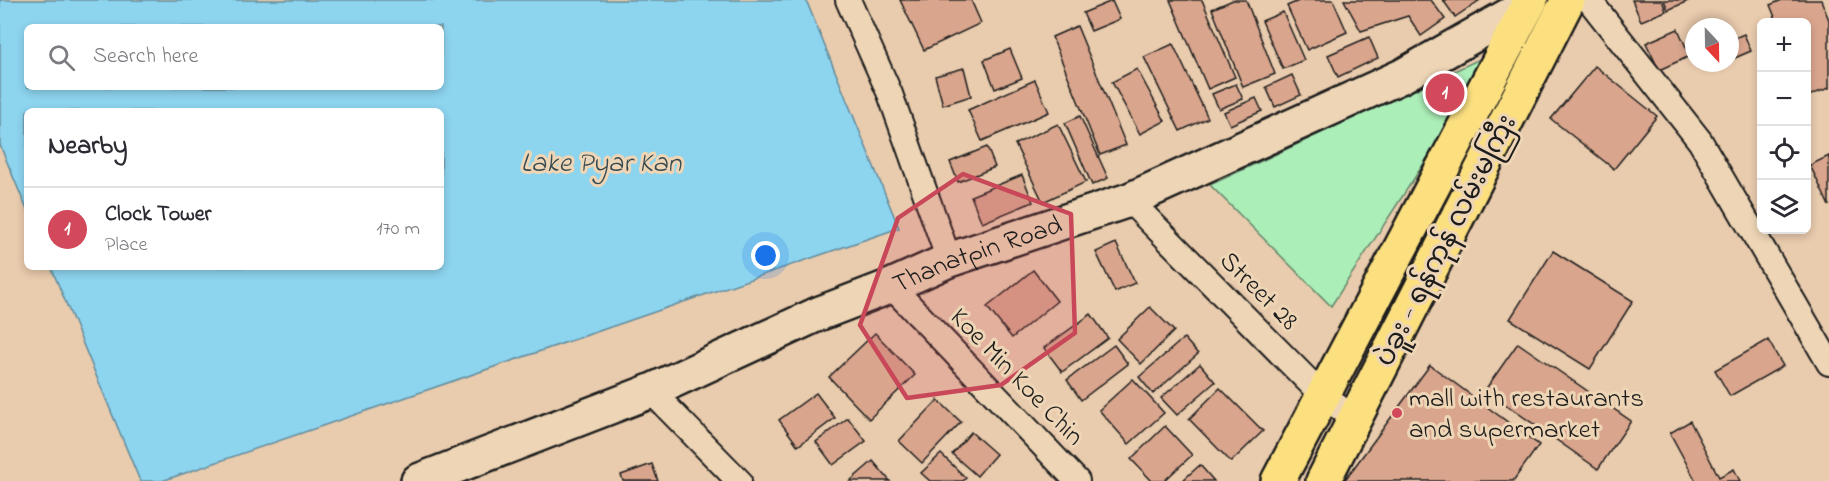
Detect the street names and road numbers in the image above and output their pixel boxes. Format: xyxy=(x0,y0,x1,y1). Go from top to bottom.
street label: ပဲခူး - ရန်ကုန် လမ်းမကြီး xyxy=(1365,107,1528,374)
street label: Thanatpin Road xyxy=(887,207,1068,305)
street label: Street 28 xyxy=(1210,243,1307,340)
street label: Koe Min Koe Chin xyxy=(940,300,1092,456)

